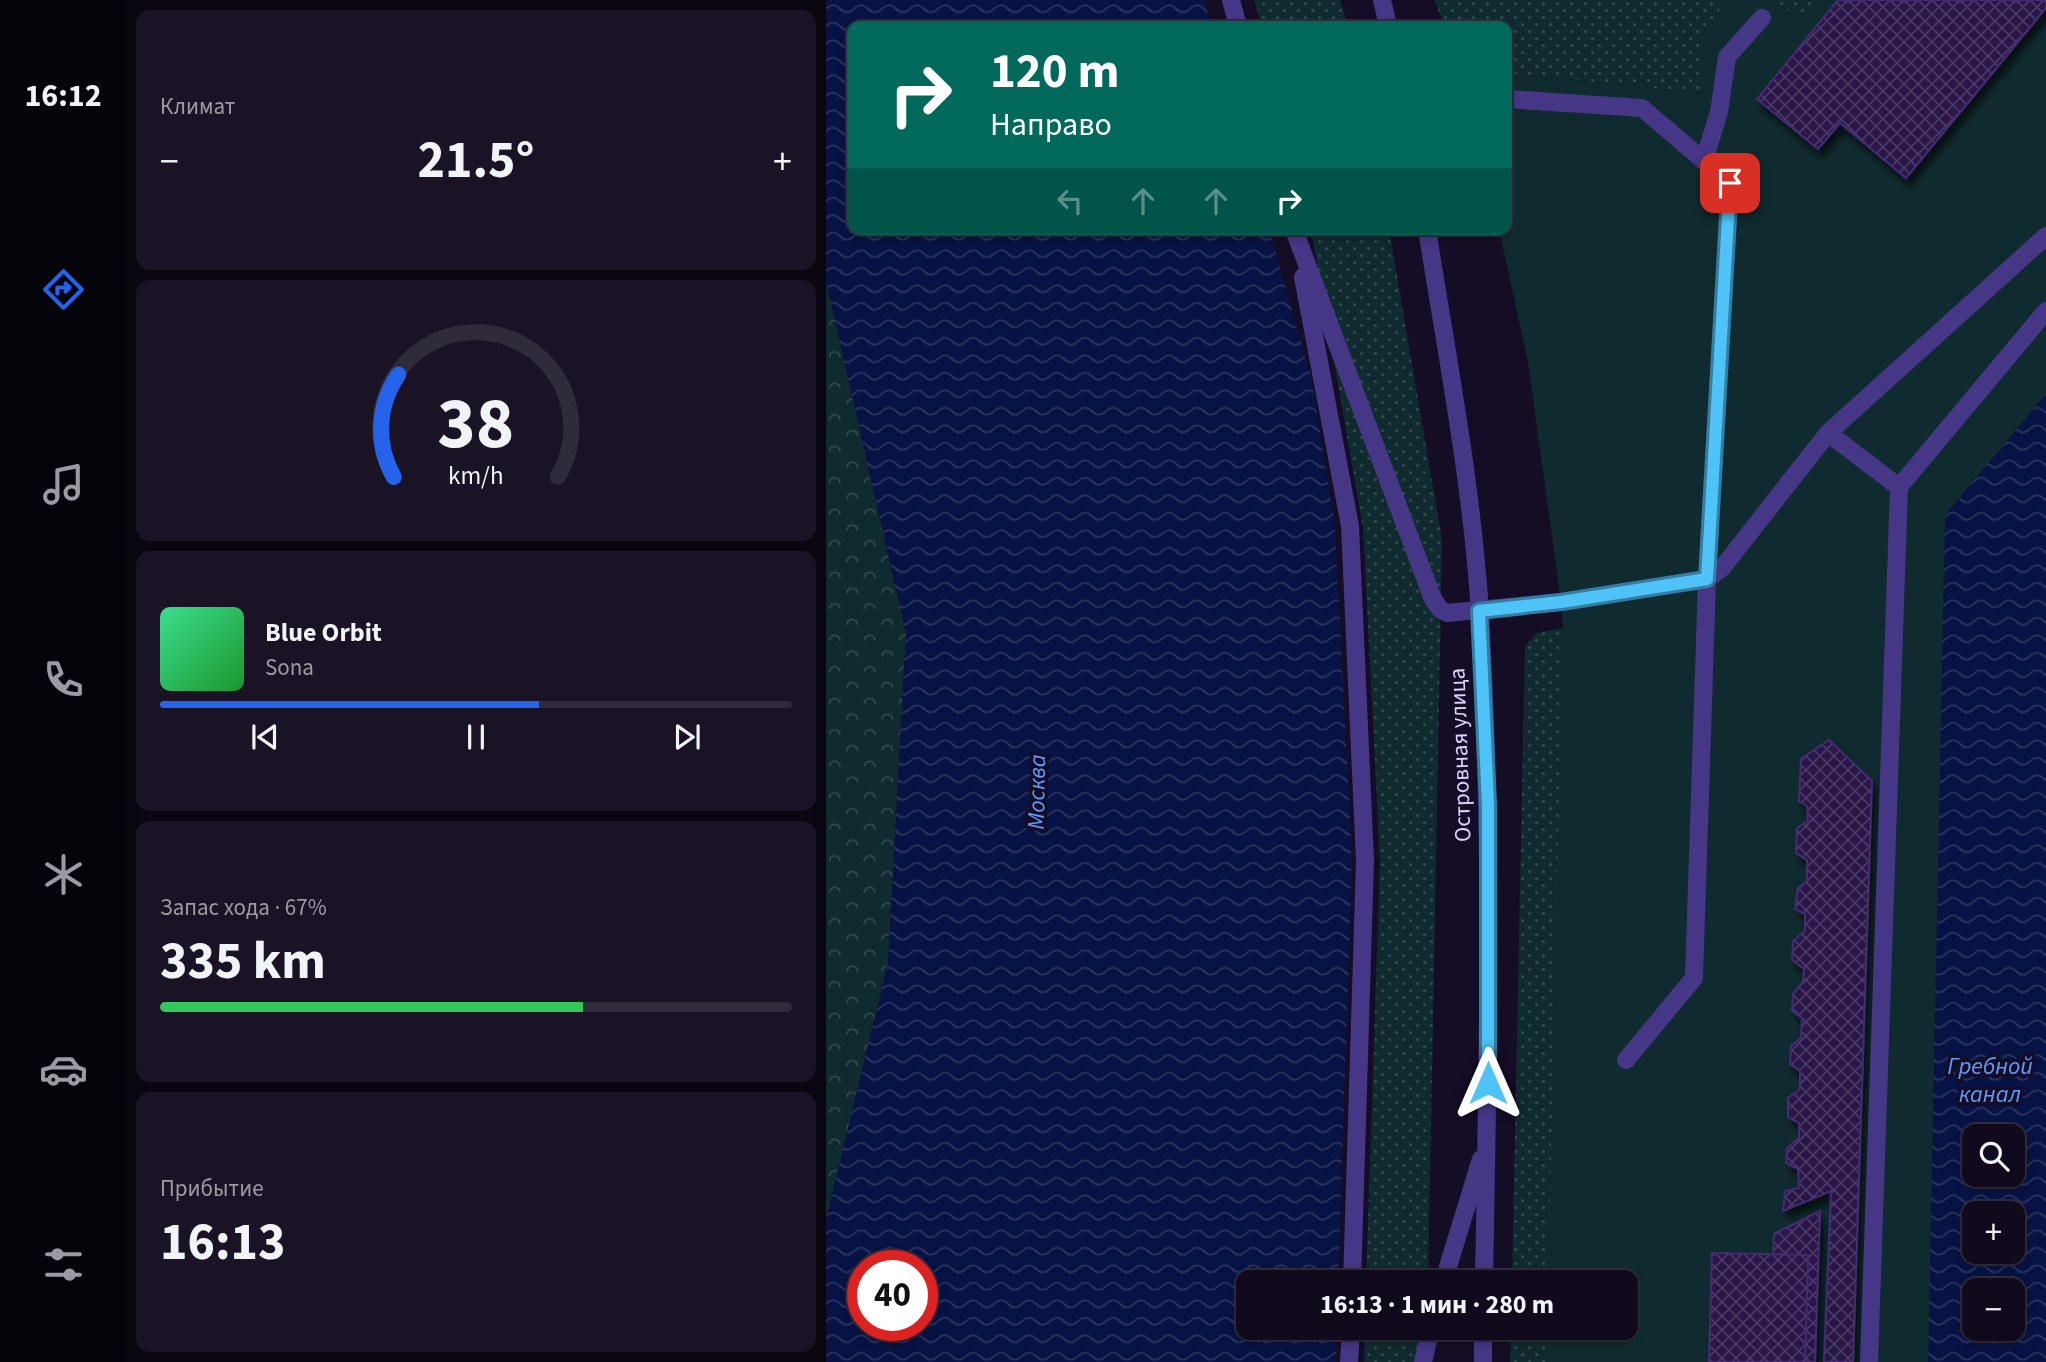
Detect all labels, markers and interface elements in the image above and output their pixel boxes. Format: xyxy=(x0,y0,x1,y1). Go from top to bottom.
text: 120 m xyxy=(990,37,1119,107)
icon: right xyxy=(875,49,966,140)
text: 16:12 xyxy=(24,73,102,119)
text: Климат xyxy=(160,90,235,123)
text: Направо xyxy=(990,102,1112,148)
text: 21.5° xyxy=(418,124,534,198)
text: − xyxy=(160,135,179,189)
text: + xyxy=(773,135,792,189)
pin xyxy=(1700,153,1760,213)
icon: arrive xyxy=(1711,164,1749,202)
icon: left xyxy=(1051,182,1089,220)
icon: ahead xyxy=(1124,182,1162,220)
icon: ahead xyxy=(1197,182,1235,220)
icon: right xyxy=(1270,182,1308,220)
icon: directions xyxy=(39,265,88,314)
text: 38 xyxy=(438,372,514,476)
text: km/h xyxy=(448,457,504,493)
icon: music xyxy=(39,460,88,509)
text: Blue Orbit xyxy=(265,614,382,651)
text: Sona xyxy=(265,651,314,684)
icon: phone xyxy=(39,655,88,704)
street label: Островная улица xyxy=(1440,667,1480,843)
icon: previous xyxy=(246,718,284,756)
icon: pause xyxy=(457,718,495,756)
icon: next xyxy=(668,718,706,756)
water label: Москва xyxy=(1019,754,1055,830)
icon: climate xyxy=(39,850,88,899)
text: Запас хода · 67% xyxy=(160,891,327,924)
text: 335 km xyxy=(160,925,326,999)
icon: car xyxy=(39,1045,88,1094)
position arrow xyxy=(1451,1046,1525,1120)
water label: Гребной канал xyxy=(1947,1049,2033,1112)
map controls xyxy=(1962,1124,2025,1341)
button: search xyxy=(1962,1124,2025,1187)
text: Прибытие xyxy=(160,1172,264,1205)
button: + xyxy=(1962,1201,2025,1264)
text: 16:13 xyxy=(160,1206,285,1280)
icon: filters xyxy=(39,1240,88,1289)
speed limit sign: 40 xyxy=(847,1250,938,1341)
button: − xyxy=(1962,1278,2025,1341)
text: 16:13 · 1 мин · 280 m xyxy=(1320,1286,1554,1323)

